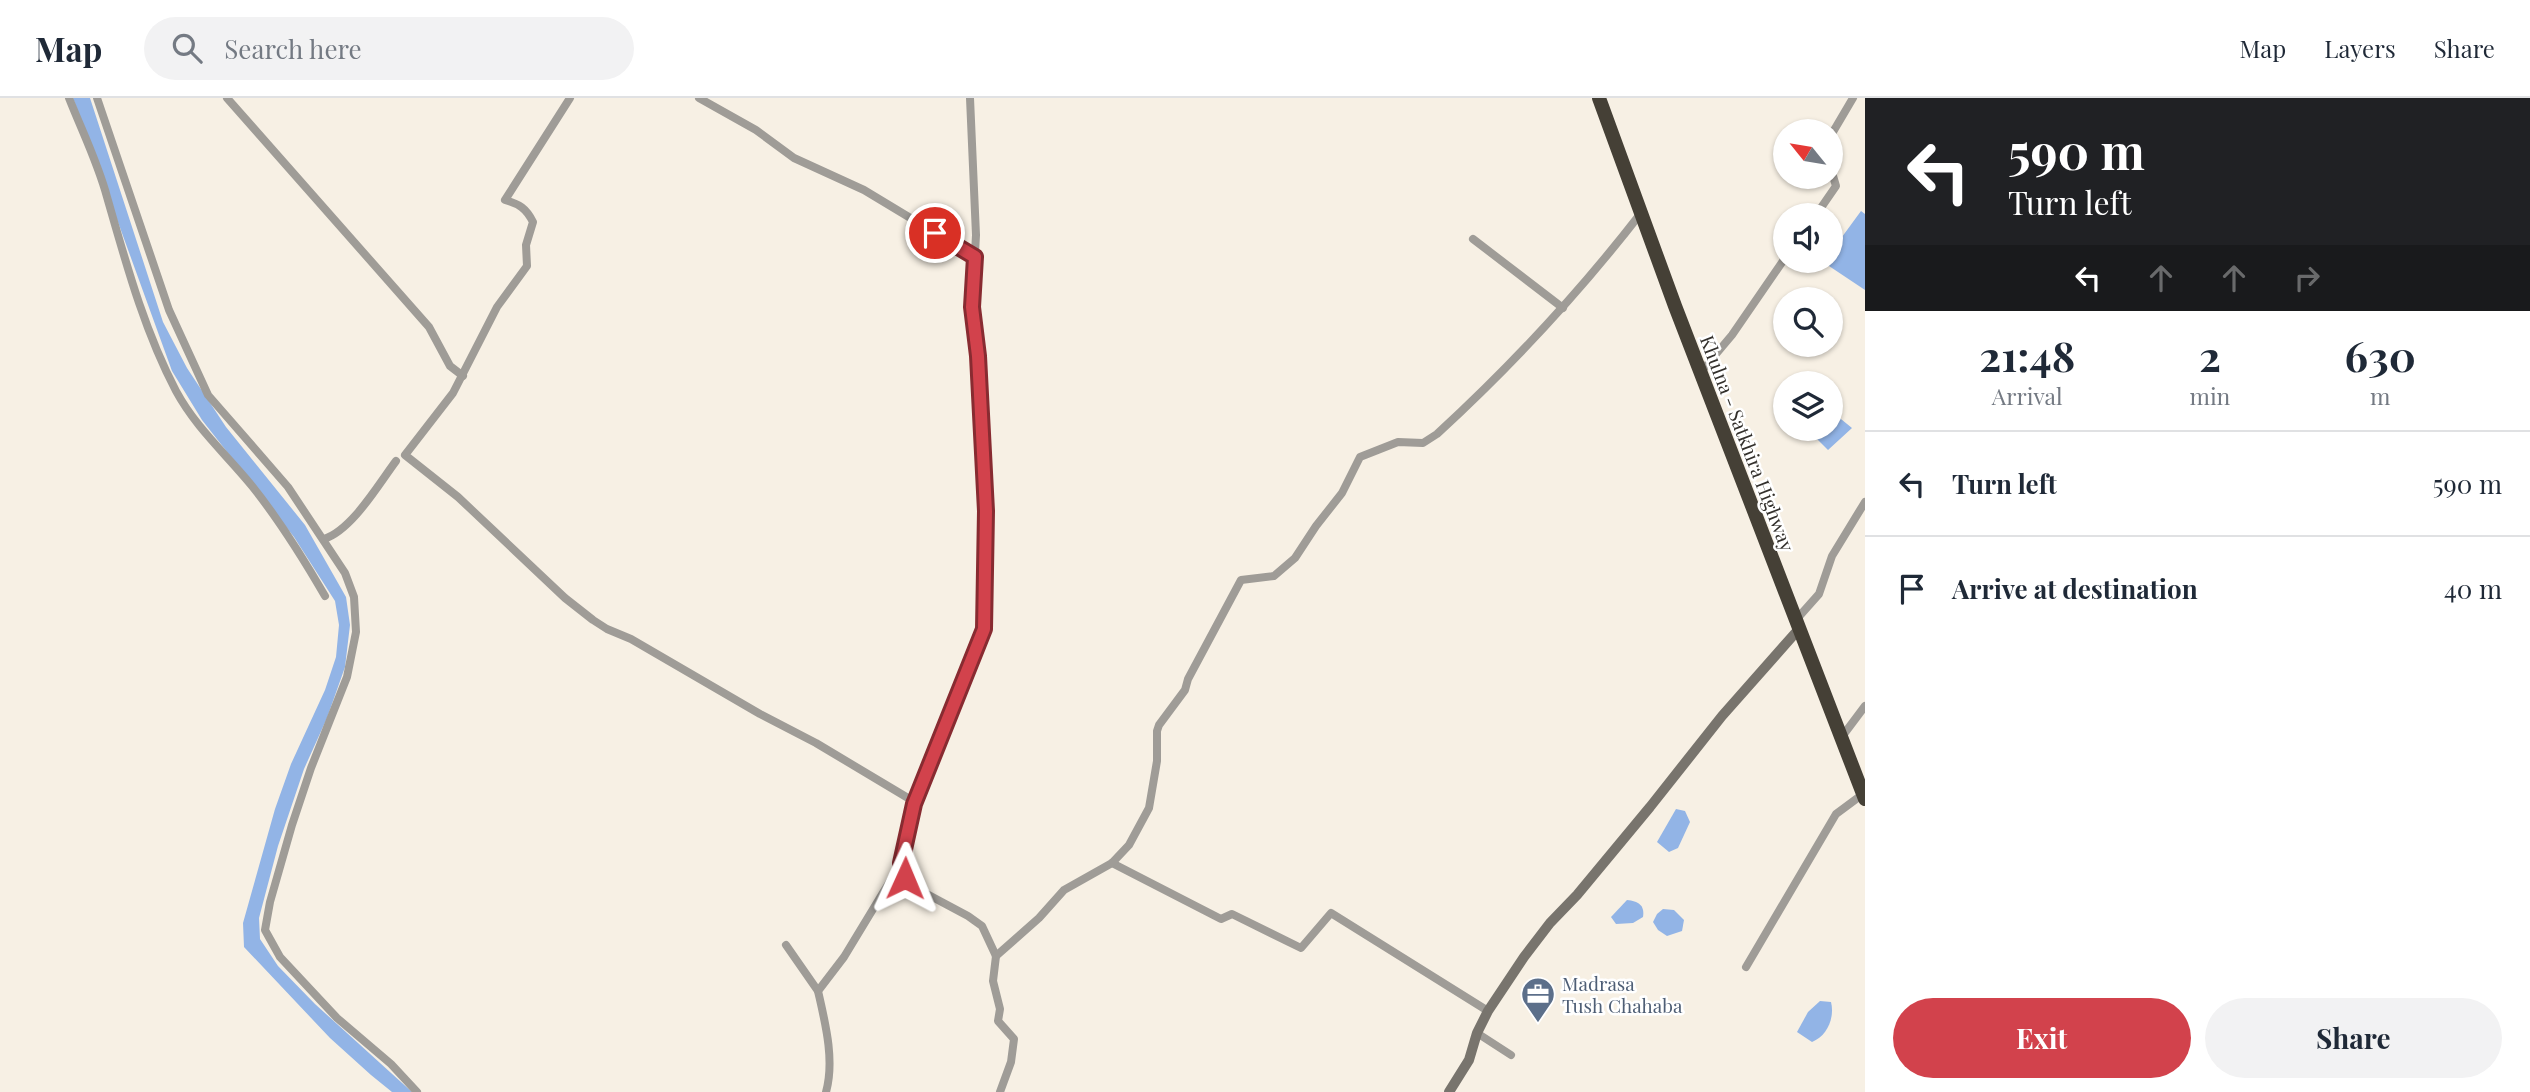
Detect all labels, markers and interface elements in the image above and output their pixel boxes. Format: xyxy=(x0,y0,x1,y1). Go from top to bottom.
search box xyxy=(144,17,634,80)
text: Map xyxy=(35,26,102,70)
icon: search xyxy=(168,29,206,67)
text: Search here xyxy=(224,31,362,66)
text: Map xyxy=(2240,32,2286,64)
text: Layers xyxy=(2324,32,2396,64)
text: Share xyxy=(2434,32,2495,64)
text: 590 m xyxy=(2008,117,2145,182)
north arrow xyxy=(1773,119,1843,189)
map controls xyxy=(1773,119,1843,441)
icon: left xyxy=(1893,126,1984,217)
text: Turn left xyxy=(2008,180,2132,223)
pin xyxy=(905,203,965,263)
button: sound xyxy=(1773,203,1843,273)
icon: arrive xyxy=(916,214,954,252)
icon: left xyxy=(2069,259,2107,297)
icon: ahead xyxy=(2142,259,2180,297)
icon: ahead xyxy=(2215,259,2253,297)
icon: right xyxy=(2288,259,2326,297)
button: search xyxy=(1773,287,1843,357)
text: 21:48 xyxy=(1979,327,2075,383)
text: 2 xyxy=(2199,327,2221,383)
text: 630 xyxy=(2345,327,2416,383)
street label: Khulna - Satkhira Highway xyxy=(1695,331,1801,555)
button: layers xyxy=(1773,371,1843,441)
text: Arrival xyxy=(1992,380,2063,411)
text: min xyxy=(2189,380,2230,411)
text: m xyxy=(2370,380,2390,411)
icon: left xyxy=(1893,465,1931,503)
text: Turn left xyxy=(1952,466,2057,501)
text: 590 m xyxy=(2433,466,2502,501)
icon: arrive xyxy=(1893,570,1931,608)
text: Arrive at destination xyxy=(1952,571,2198,606)
text: 40 m xyxy=(2444,571,2502,606)
position arrow xyxy=(868,841,942,915)
place label: Madrasa Tush Chahaba xyxy=(1562,970,1683,1018)
office icon: Madrasa Tush Chahaba xyxy=(1519,975,1557,1024)
button: Exit xyxy=(1893,998,2191,1078)
button: Share xyxy=(2205,998,2502,1078)

